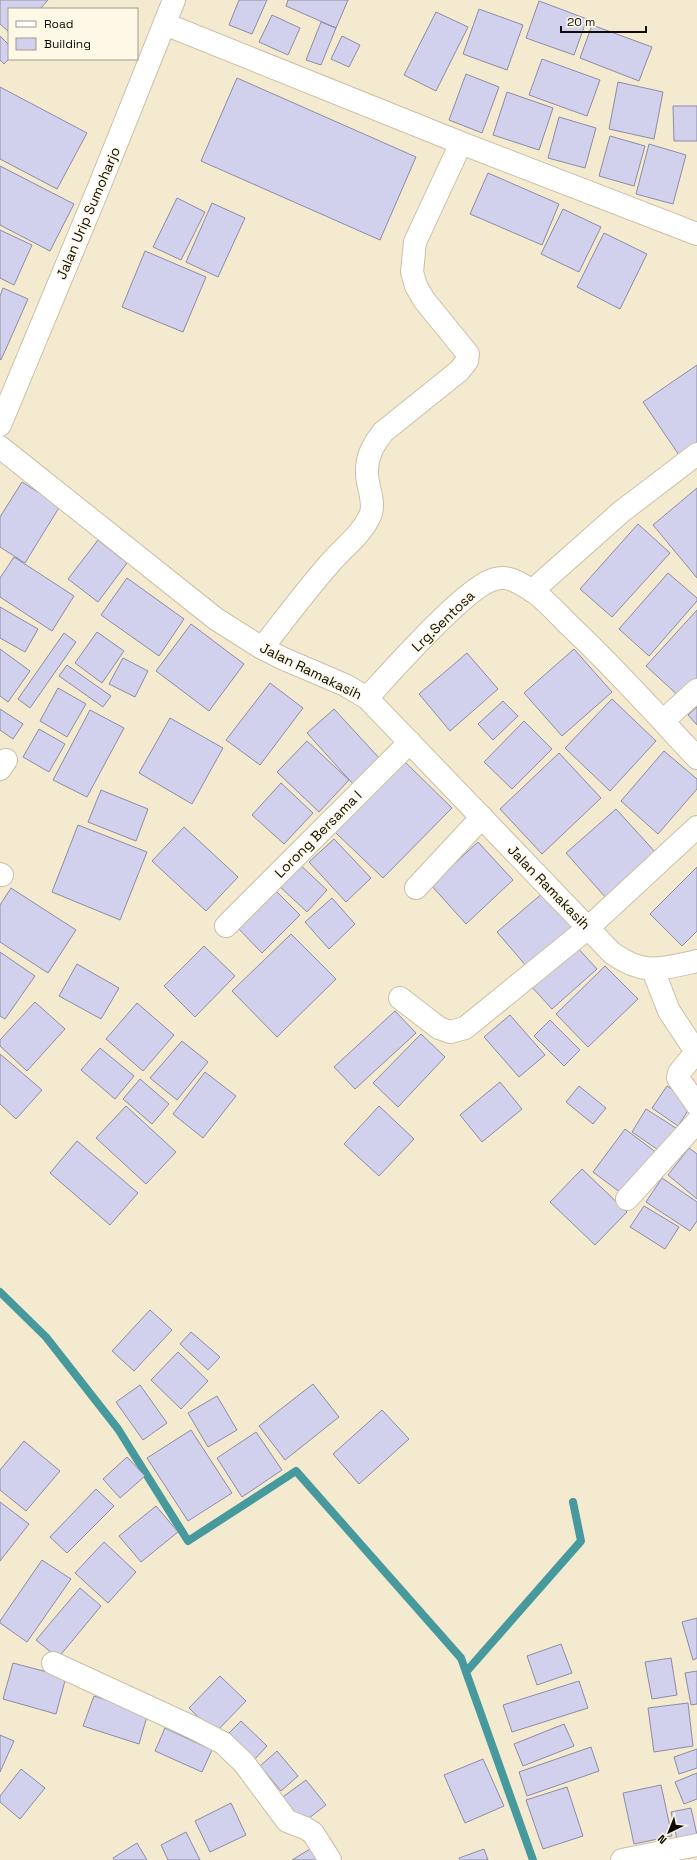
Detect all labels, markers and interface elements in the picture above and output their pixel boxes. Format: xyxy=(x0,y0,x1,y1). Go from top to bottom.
legend xyxy=(8,8,138,60)
scale bar xyxy=(561,8,646,34)
text: 20 m xyxy=(567,14,595,30)
text: Road xyxy=(44,16,73,32)
text: Building xyxy=(44,36,91,52)
street label: Jalan Urip Sumoharjo xyxy=(52,144,124,282)
street label: Lrg.Sentosa xyxy=(408,587,478,655)
street label: Jalan Ramakasih xyxy=(257,638,365,704)
street label: Lorong Bersama I xyxy=(271,787,365,881)
street label: Jalan Ramakasih xyxy=(504,841,594,933)
north arrow xyxy=(649,1812,689,1852)
text: N xyxy=(655,1832,670,1847)

